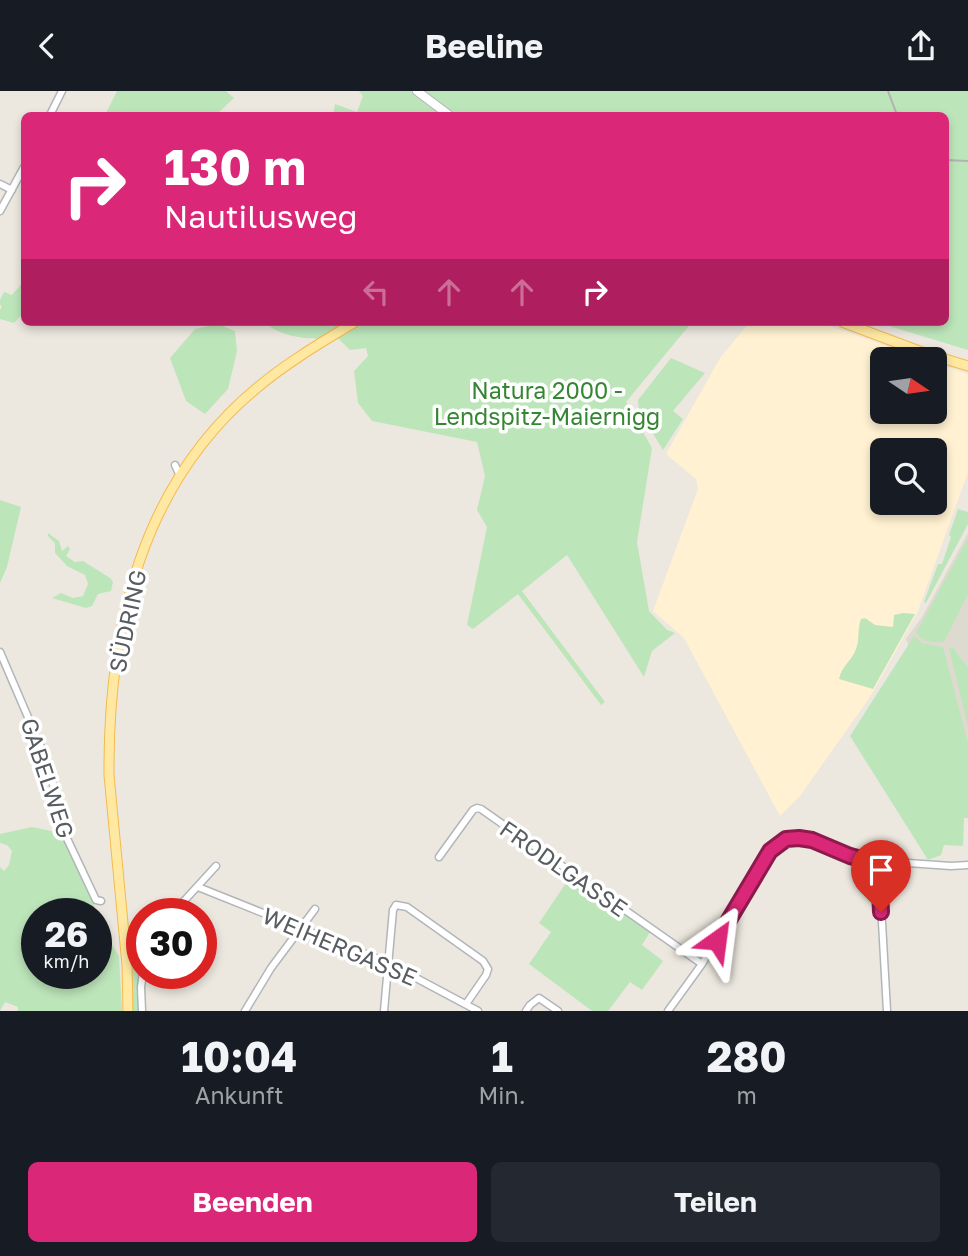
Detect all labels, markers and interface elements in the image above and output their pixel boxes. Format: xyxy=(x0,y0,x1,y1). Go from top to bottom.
icon: back xyxy=(28,27,66,65)
text: Beeline xyxy=(425,27,543,65)
icon: share xyxy=(902,27,940,65)
text: 130 m xyxy=(164,137,306,196)
icon: right xyxy=(49,140,140,231)
text: Nautilusweg xyxy=(164,197,358,235)
icon: left xyxy=(357,273,395,311)
icon: ahead xyxy=(430,273,468,311)
icon: ahead xyxy=(503,273,541,311)
icon: right xyxy=(576,273,614,311)
north arrow xyxy=(870,347,947,423)
map controls xyxy=(870,347,947,515)
park label: Natura 2000 - Lendspitz-Maiernigg xyxy=(434,376,660,430)
button: search xyxy=(870,438,947,515)
street label: SÜDRING xyxy=(102,567,152,675)
street label: GABELWEG xyxy=(15,714,81,842)
street label: FRODLGASSE xyxy=(495,814,633,922)
pin xyxy=(851,840,911,912)
icon: arrive xyxy=(862,851,900,889)
speed limit sign: 30 xyxy=(126,898,217,989)
street label: WEIHERGASSE xyxy=(259,901,421,991)
position arrow xyxy=(680,903,754,977)
text: 26 xyxy=(45,913,88,955)
text: km/h xyxy=(44,950,89,972)
text: 10:04 xyxy=(181,1031,297,1081)
text: 1 xyxy=(491,1031,513,1081)
text: 280 xyxy=(707,1031,787,1081)
text: Ankunft xyxy=(195,1081,283,1109)
text: Min. xyxy=(479,1081,526,1109)
text: m xyxy=(737,1081,757,1109)
button: Beenden xyxy=(28,1162,477,1242)
button: Teilen xyxy=(491,1162,940,1242)

